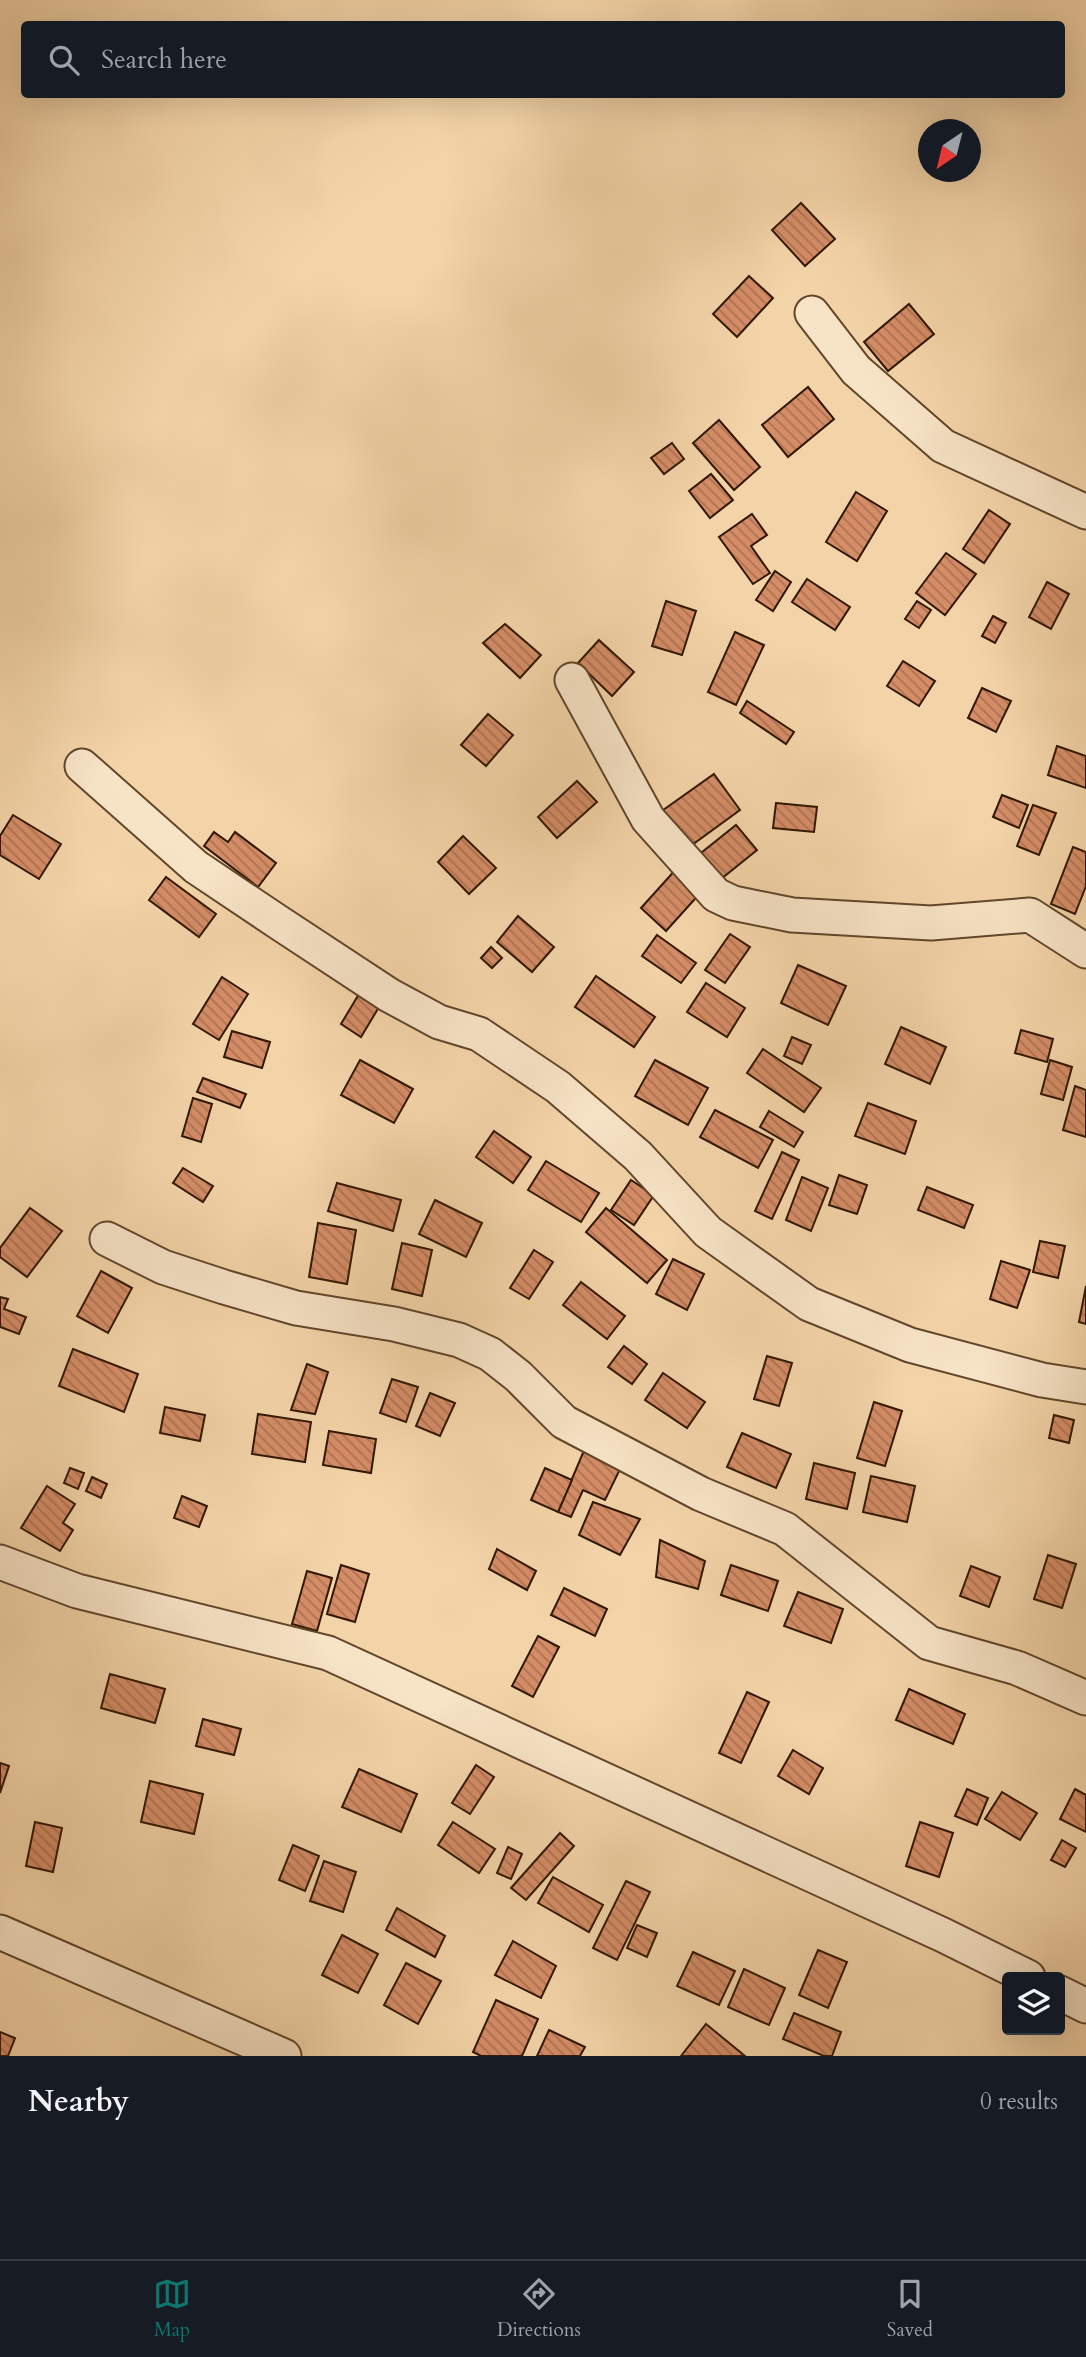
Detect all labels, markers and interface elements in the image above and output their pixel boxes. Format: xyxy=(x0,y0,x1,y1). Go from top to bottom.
search box xyxy=(21,21,1065,98)
icon: search xyxy=(45,41,83,79)
text: Search here xyxy=(101,42,227,77)
north arrow xyxy=(918,119,981,182)
map controls xyxy=(1002,1972,1065,2035)
button: layers xyxy=(1002,1972,1065,2035)
text: Nearby xyxy=(28,2081,129,2122)
text: 0 results xyxy=(980,2086,1058,2117)
tab: Map xyxy=(153,2275,191,2343)
tab: Directions xyxy=(497,2275,581,2343)
tab: Saved xyxy=(887,2275,933,2343)

